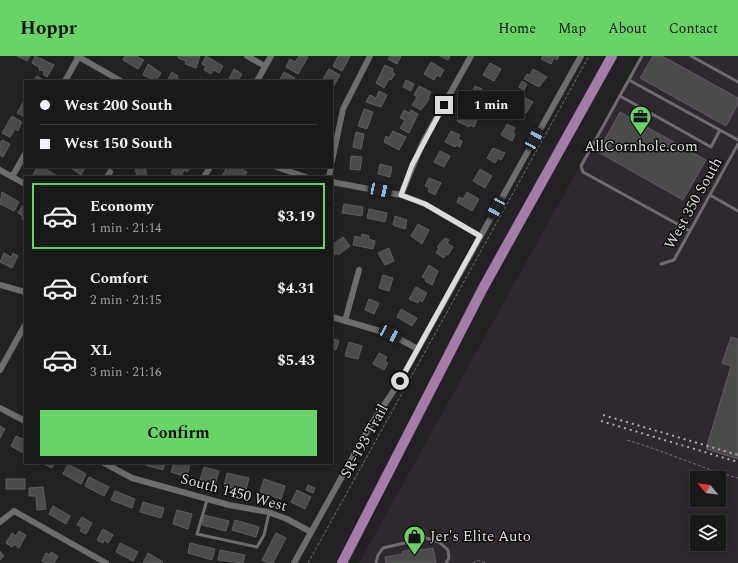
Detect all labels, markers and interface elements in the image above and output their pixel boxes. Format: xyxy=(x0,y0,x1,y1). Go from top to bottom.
text: Hoppr xyxy=(20,14,77,43)
text: Home xyxy=(498,18,536,39)
text: Map xyxy=(558,18,586,39)
text: About xyxy=(608,18,647,39)
text: Contact xyxy=(669,18,718,39)
callout: 1 min xyxy=(458,91,524,119)
text: West 200 South xyxy=(64,94,173,117)
text: 1 min xyxy=(474,95,508,115)
route end xyxy=(435,96,453,114)
office icon: AllCornhole.com xyxy=(628,104,654,137)
car xyxy=(523,126,545,152)
text: West 150 South xyxy=(64,132,173,155)
place label: AllCornhole.com xyxy=(584,135,698,158)
street label: West 350 South xyxy=(659,153,728,253)
car xyxy=(367,182,393,198)
text: Economy xyxy=(90,195,154,218)
car xyxy=(485,195,507,221)
icon: car xyxy=(42,198,78,234)
text: $3.19 xyxy=(277,205,315,228)
text: 1 min · 21:14 xyxy=(90,218,162,238)
text: Comfort xyxy=(90,267,148,290)
icon: car xyxy=(42,270,78,306)
text: $4.31 xyxy=(277,277,315,300)
text: 2 min · 21:15 xyxy=(90,290,162,310)
car xyxy=(377,323,403,345)
text: XL xyxy=(90,339,111,362)
icon: car xyxy=(42,342,78,378)
text: $5.43 xyxy=(277,349,315,372)
text: 3 min · 21:16 xyxy=(90,362,162,382)
route start xyxy=(391,372,409,390)
street label: SR-193 Trail xyxy=(335,400,394,483)
button: Confirm xyxy=(40,410,317,456)
street label: South 1450 West xyxy=(178,467,290,518)
north arrow xyxy=(690,471,726,507)
map controls xyxy=(690,471,726,551)
button: layers xyxy=(690,515,726,551)
shop icon: Jer's Elite Auto xyxy=(401,523,427,556)
place label: Jer's Elite Auto xyxy=(430,525,531,548)

